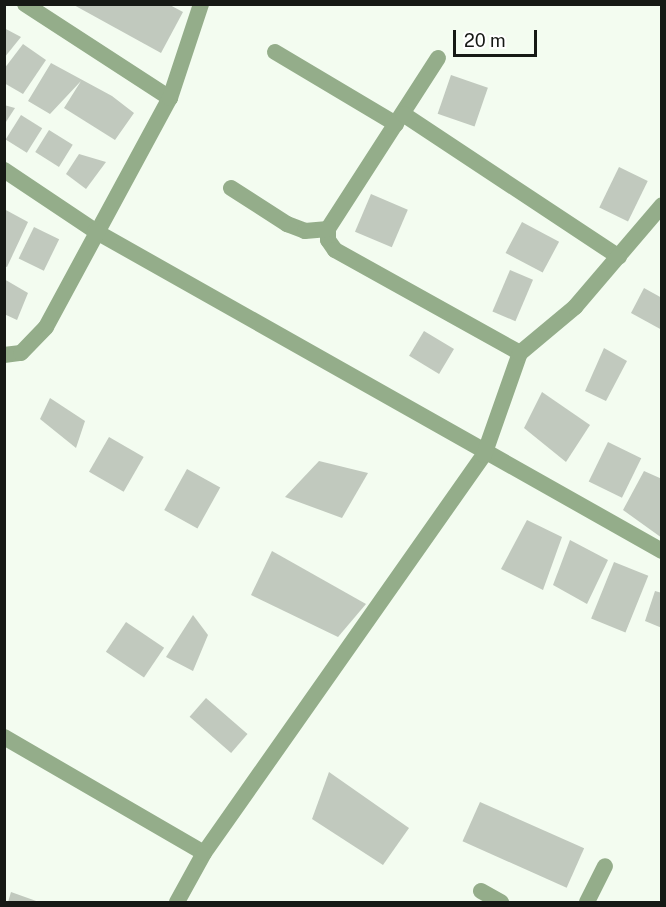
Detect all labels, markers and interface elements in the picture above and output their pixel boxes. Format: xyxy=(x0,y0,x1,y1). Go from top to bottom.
scale bar xyxy=(456,18,540,56)
text: 20 m xyxy=(464,30,506,51)

